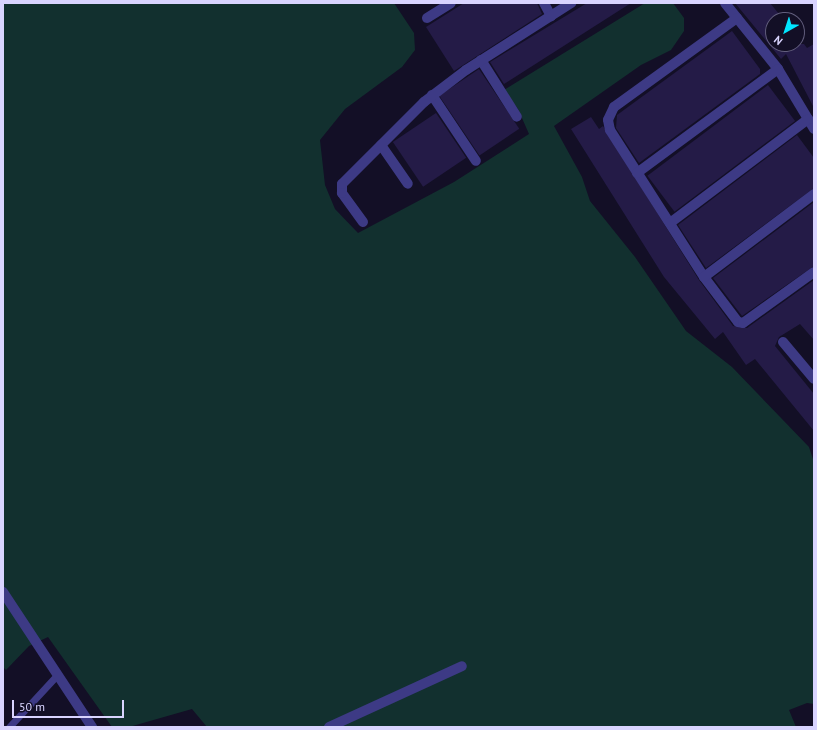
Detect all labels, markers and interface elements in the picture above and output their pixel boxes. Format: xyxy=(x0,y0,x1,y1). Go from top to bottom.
north arrow xyxy=(765,12,805,52)
text: N xyxy=(771,33,785,48)
scale bar xyxy=(14,692,126,718)
text: 50 m xyxy=(19,699,45,714)

